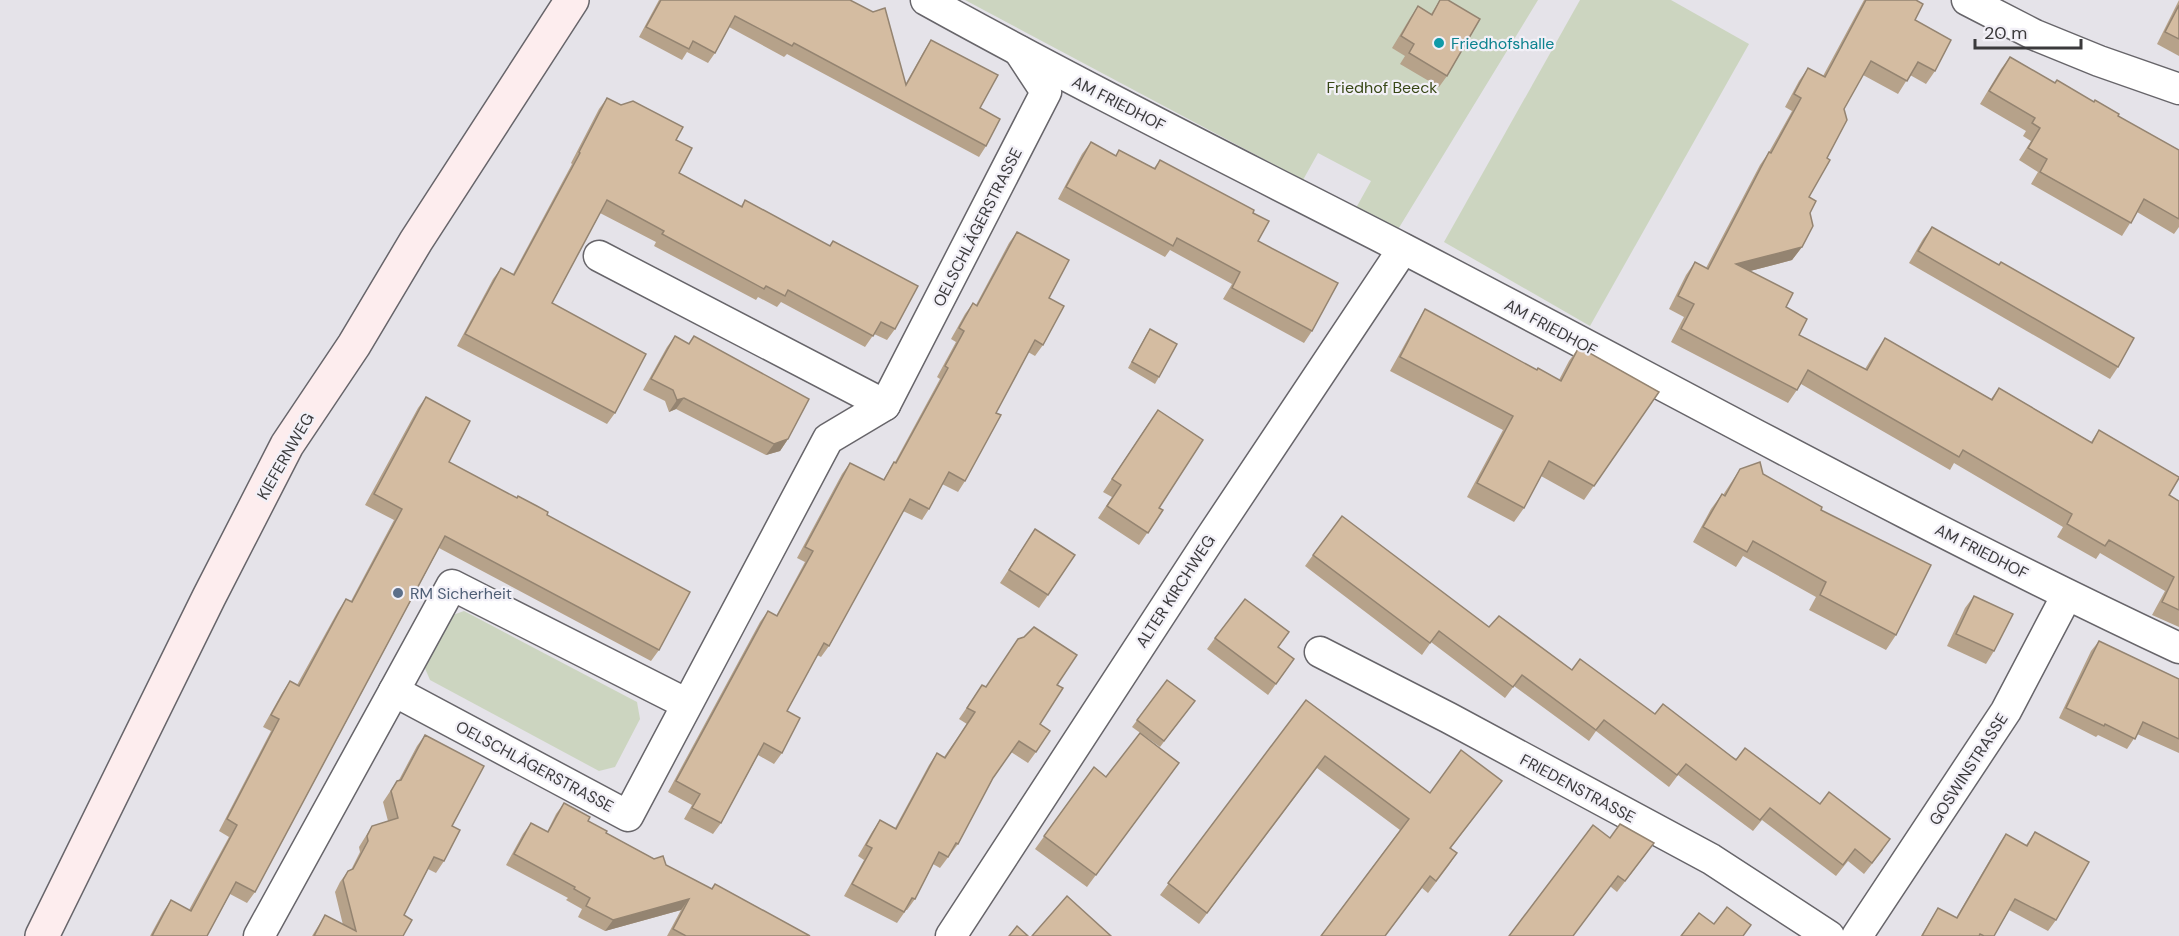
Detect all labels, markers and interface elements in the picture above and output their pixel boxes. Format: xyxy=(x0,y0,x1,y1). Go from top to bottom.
scale bar xyxy=(1975,12,2082,50)
text: 20 m xyxy=(1984,21,2027,45)
place label: Friedhofshalle xyxy=(1451,33,1554,54)
marker: Friedhofshalle xyxy=(1432,36,1446,50)
street label: AM FRIEDHOF xyxy=(1069,71,1169,136)
park label: Friedhof Beeck xyxy=(1327,77,1437,98)
street label: OELSCHLÄGERSTRASSE xyxy=(928,144,1027,310)
street label: AM FRIEDHOF xyxy=(1501,294,1601,361)
street label: KIEFERNWEG xyxy=(252,409,319,503)
street label: AM FRIEDHOF xyxy=(1932,519,2032,584)
street label: ALTER KIRCHWEG xyxy=(1131,531,1220,652)
place label: RM Sicherheit xyxy=(410,583,512,604)
marker: RM Sicherheit xyxy=(391,586,405,600)
street label: GOSWINSTRASSE xyxy=(1924,709,2012,829)
street label: OELSCHLÄGERSTRASSE xyxy=(452,716,617,817)
street label: FRIEDENSTRASSE xyxy=(1516,749,1639,828)

